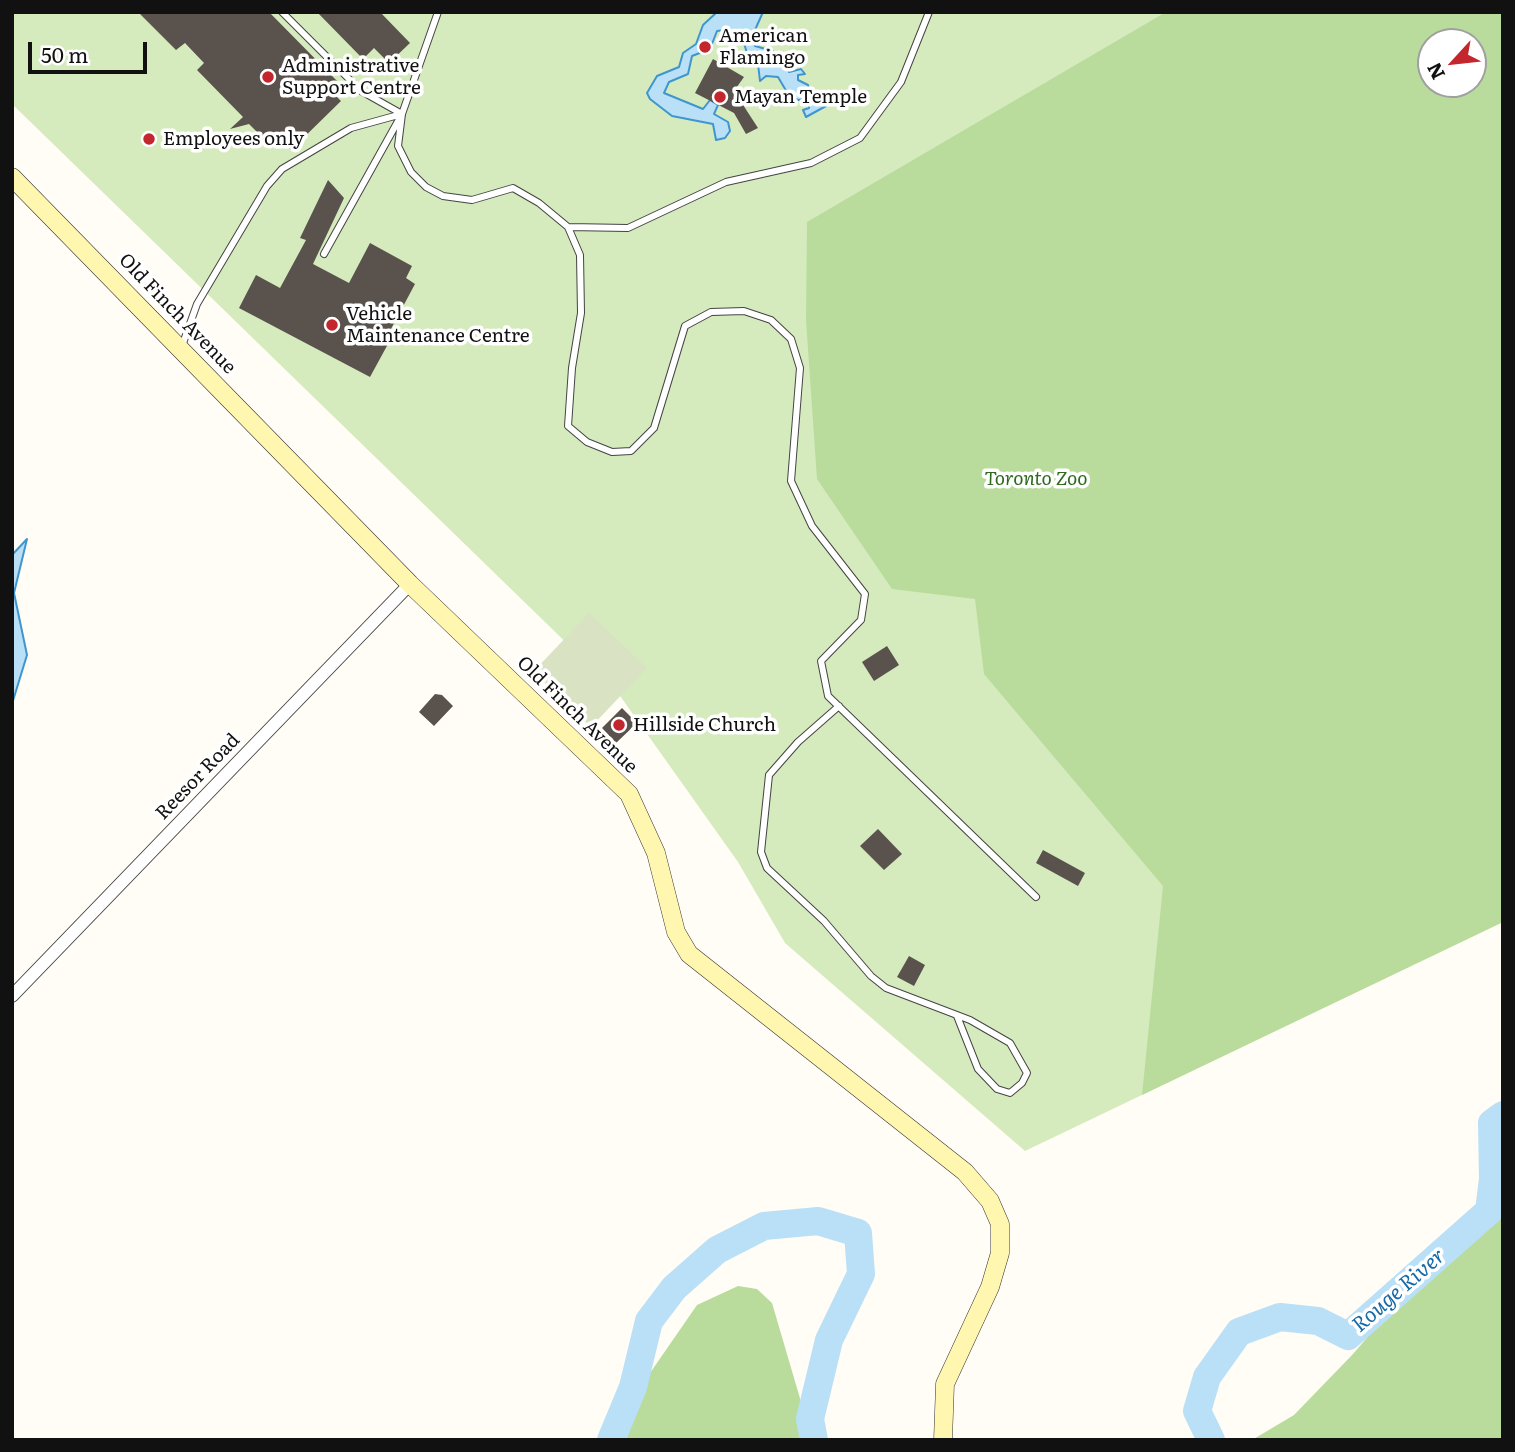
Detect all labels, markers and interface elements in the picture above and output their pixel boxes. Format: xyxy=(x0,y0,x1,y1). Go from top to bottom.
place label: American Flamingo xyxy=(719,25,808,69)
scale bar xyxy=(32,28,150,72)
north arrow xyxy=(1417,28,1487,98)
text: 50 m xyxy=(41,38,88,69)
marker: American Flamingo xyxy=(697,39,713,55)
place label: Administrative Support Centre xyxy=(282,55,421,99)
text: N xyxy=(1419,58,1451,85)
marker: Administrative Support Centre xyxy=(260,69,276,85)
place label: Mayan Temple xyxy=(734,86,867,108)
marker: Mayan Temple xyxy=(712,89,728,105)
place label: Employees only xyxy=(163,128,304,150)
marker: Employees only xyxy=(141,131,157,147)
street label: Old Finch Avenue xyxy=(114,249,240,379)
place label: Vehicle Maintenance Centre xyxy=(346,303,530,347)
marker: Vehicle Maintenance Centre xyxy=(324,317,340,333)
park label: Toronto Zoo xyxy=(984,468,1088,490)
street label: Old Finch Avenue xyxy=(512,652,642,778)
place label: Hillside Church xyxy=(633,714,776,736)
marker: Hillside Church xyxy=(611,717,627,733)
street label: Reesor Road xyxy=(151,729,245,825)
water label: Rouge River xyxy=(1347,1244,1451,1338)

